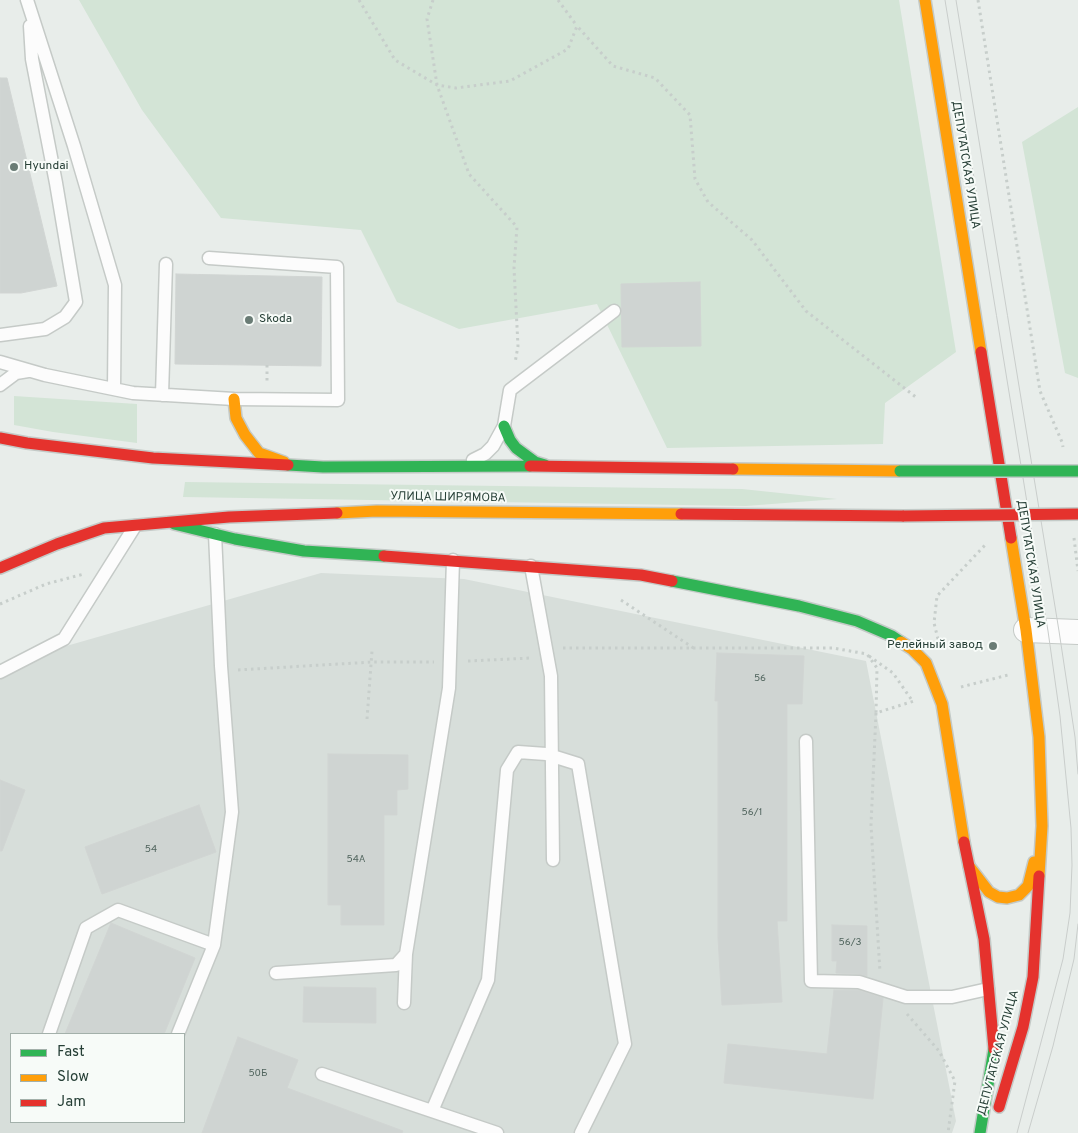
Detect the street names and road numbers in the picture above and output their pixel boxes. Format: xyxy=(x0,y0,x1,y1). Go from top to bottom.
street label: ДЕПУТАТСКАЯ УЛИЦА xyxy=(948,100,982,230)
street label: УЛИЦА ШИРЯМОВА xyxy=(390,490,506,506)
street label: ДЕПУТАТСКАЯ УЛИЦА xyxy=(1013,499,1047,629)
street label: ДЕПУТАТСКАЯ УЛИЦА xyxy=(975,989,1023,1117)

